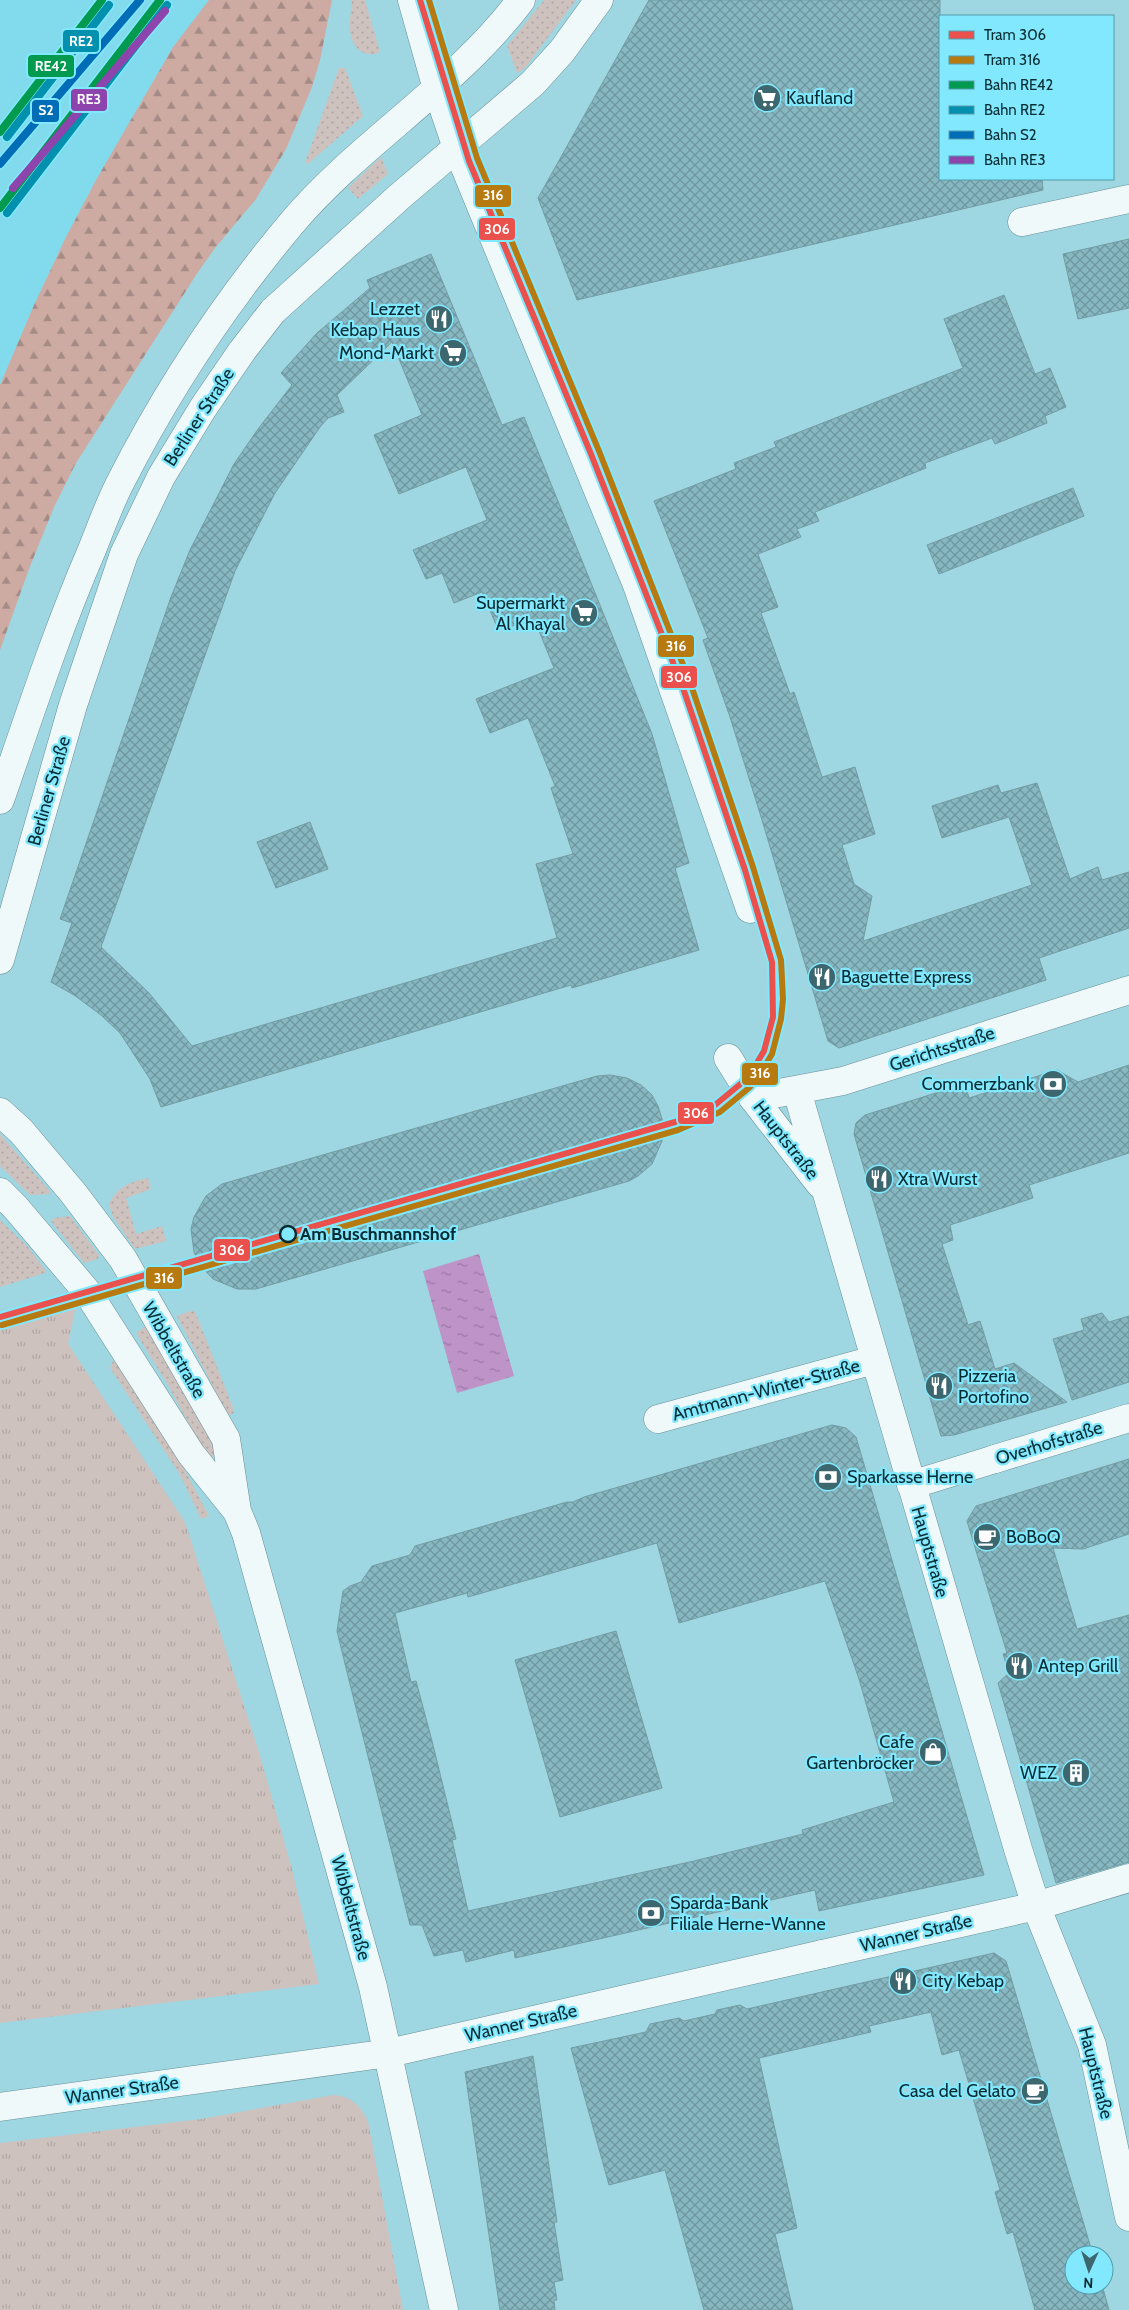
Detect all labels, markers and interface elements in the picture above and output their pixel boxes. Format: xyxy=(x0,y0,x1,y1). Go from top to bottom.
legend xyxy=(939,15,1114,180)
text: Tram 306 xyxy=(984,26,1046,44)
line badge: RE2 xyxy=(62,29,100,53)
text: RE2 xyxy=(69,32,93,50)
text: Tram 316 xyxy=(984,51,1041,69)
line badge: RE42 xyxy=(27,54,75,78)
text: RE42 xyxy=(35,57,67,75)
text: Bahn RE42 xyxy=(984,76,1054,94)
supermarket icon: Kaufland xyxy=(752,83,782,113)
place label: Kaufland xyxy=(786,87,853,109)
line badge: RE3 xyxy=(70,88,108,112)
text: RE3 xyxy=(77,90,101,108)
line badge: S2 xyxy=(31,99,60,123)
text: S2 xyxy=(38,101,54,119)
text: Bahn RE2 xyxy=(984,101,1045,119)
text: Bahn S2 xyxy=(984,126,1037,144)
text: Bahn RE3 xyxy=(984,151,1046,169)
line badge: 316 xyxy=(474,184,512,208)
text: 316 xyxy=(483,186,503,204)
line badge: 306 xyxy=(478,217,516,241)
text: 306 xyxy=(484,220,510,238)
place label: Lezzet Kebap Haus xyxy=(330,298,420,341)
restaurant icon: Lezzet Kebap Haus xyxy=(424,304,454,334)
supermarket icon: Mond-Markt xyxy=(438,338,468,368)
place label: Mond-Markt xyxy=(339,342,434,364)
street label: Berliner Straße xyxy=(159,364,239,470)
place label: Supermarkt Al Khayal xyxy=(476,592,566,635)
supermarket icon: Supermarkt Al Khayal xyxy=(569,598,599,628)
line badge: 316 xyxy=(657,634,695,658)
text: 316 xyxy=(666,637,686,655)
line badge: 306 xyxy=(660,665,698,689)
text: 306 xyxy=(666,668,692,686)
street label: Berliner Straße xyxy=(23,734,75,848)
restaurant icon: Baguette Express xyxy=(807,962,837,992)
place label: Baguette Express xyxy=(841,966,971,988)
street label: Gerichtsstraße xyxy=(887,1022,997,1076)
line badge: 316 xyxy=(741,1062,779,1086)
text: 316 xyxy=(750,1064,770,1082)
bank icon: Commerzbank xyxy=(1038,1069,1068,1099)
place label: Commerzbank xyxy=(922,1073,1035,1095)
street label: Hauptstraße xyxy=(748,1096,824,1184)
line badge: 306 xyxy=(677,1101,715,1125)
text: 306 xyxy=(683,1104,709,1122)
restaurant icon: Xtra Wurst xyxy=(864,1164,894,1194)
place label: Xtra Wurst xyxy=(898,1168,978,1190)
place label: Am Buschmannshof xyxy=(300,1223,456,1245)
marker: Am Buschmannshof xyxy=(279,1225,297,1243)
line badge: 306 xyxy=(213,1238,251,1262)
text: 306 xyxy=(219,1241,245,1259)
line badge: 316 xyxy=(145,1266,183,1290)
text: 316 xyxy=(154,1269,174,1287)
street label: Wibbeltstraße xyxy=(138,1298,210,1402)
street label: Amtmann-Winter-Straße xyxy=(670,1354,862,1426)
place label: Pizzeria Portofino xyxy=(958,1365,1029,1408)
restaurant icon: Pizzeria Portofino xyxy=(924,1371,954,1401)
street label: Overhofstraße xyxy=(993,1416,1105,1470)
bank icon: Sparkasse Herne xyxy=(813,1462,843,1492)
place label: Sparkasse Herne xyxy=(847,1466,973,1488)
street label: Hauptstraße xyxy=(906,1504,954,1600)
cafe icon: BoBoQ xyxy=(972,1522,1002,1552)
place label: BoBoQ xyxy=(1006,1526,1061,1548)
restaurant icon: Antep Grill xyxy=(1004,1651,1034,1681)
place label: Antep Grill xyxy=(1038,1655,1119,1677)
place label: Cafe Gartenbröcker xyxy=(806,1731,914,1774)
shop icon: Cafe Gartenbröcker xyxy=(918,1737,948,1767)
building icon: WEZ xyxy=(1061,1758,1091,1788)
place label: WEZ xyxy=(1020,1762,1057,1784)
street label: Wibbeltstraße xyxy=(326,1853,376,1963)
place label: Sparda-Bank Filiale Herne-Wanne xyxy=(670,1892,826,1935)
bank icon: Sparda-Bank Filiale Herne-Wanne xyxy=(636,1898,666,1928)
street label: Wanner Straße xyxy=(858,1909,974,1957)
restaurant icon: City Kebap xyxy=(888,1966,918,1996)
place label: City Kebap xyxy=(922,1970,1004,1992)
street label: Wanner Straße xyxy=(463,1999,579,2047)
street label: Hauptstraße xyxy=(1074,2025,1118,2121)
street label: Wanner Straße xyxy=(64,2071,180,2109)
cafe icon: Casa del Gelato xyxy=(1020,2076,1050,2106)
place label: Casa del Gelato xyxy=(899,2080,1016,2102)
north arrow xyxy=(1064,2245,1114,2295)
text: N xyxy=(1083,2274,1094,2292)

